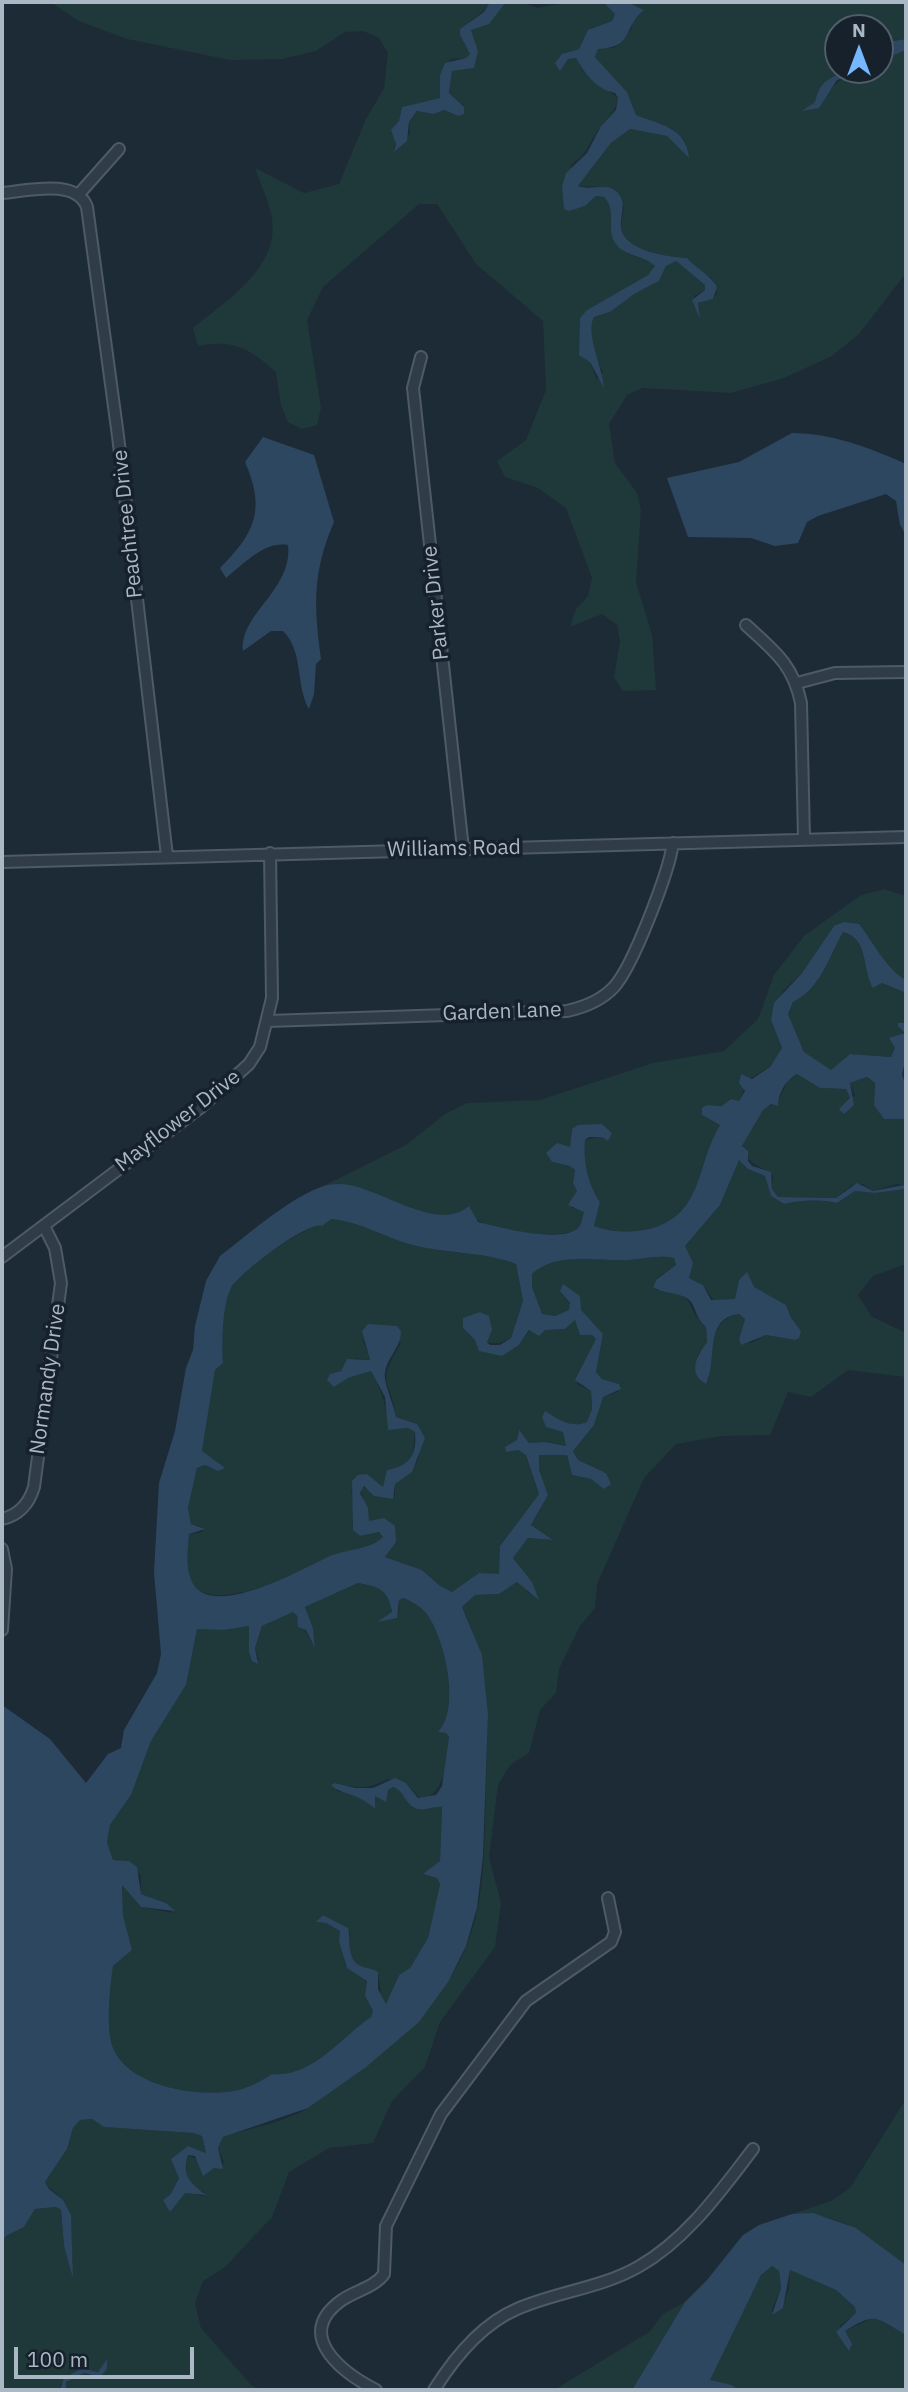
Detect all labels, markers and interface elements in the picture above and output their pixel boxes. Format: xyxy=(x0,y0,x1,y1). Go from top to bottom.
north arrow xyxy=(824,14,894,84)
text: N xyxy=(852,18,866,42)
street label: Peachtree Drive xyxy=(108,448,148,600)
street label: Parker Drive xyxy=(417,544,455,662)
street label: Williams Road xyxy=(387,835,521,863)
street label: Garden Lane xyxy=(442,997,562,1027)
street label: Mayflower Drive xyxy=(110,1064,246,1178)
street label: Normandy Drive xyxy=(25,1302,71,1456)
scale bar xyxy=(18,2332,198,2376)
text: 100 m xyxy=(27,2345,88,2373)

